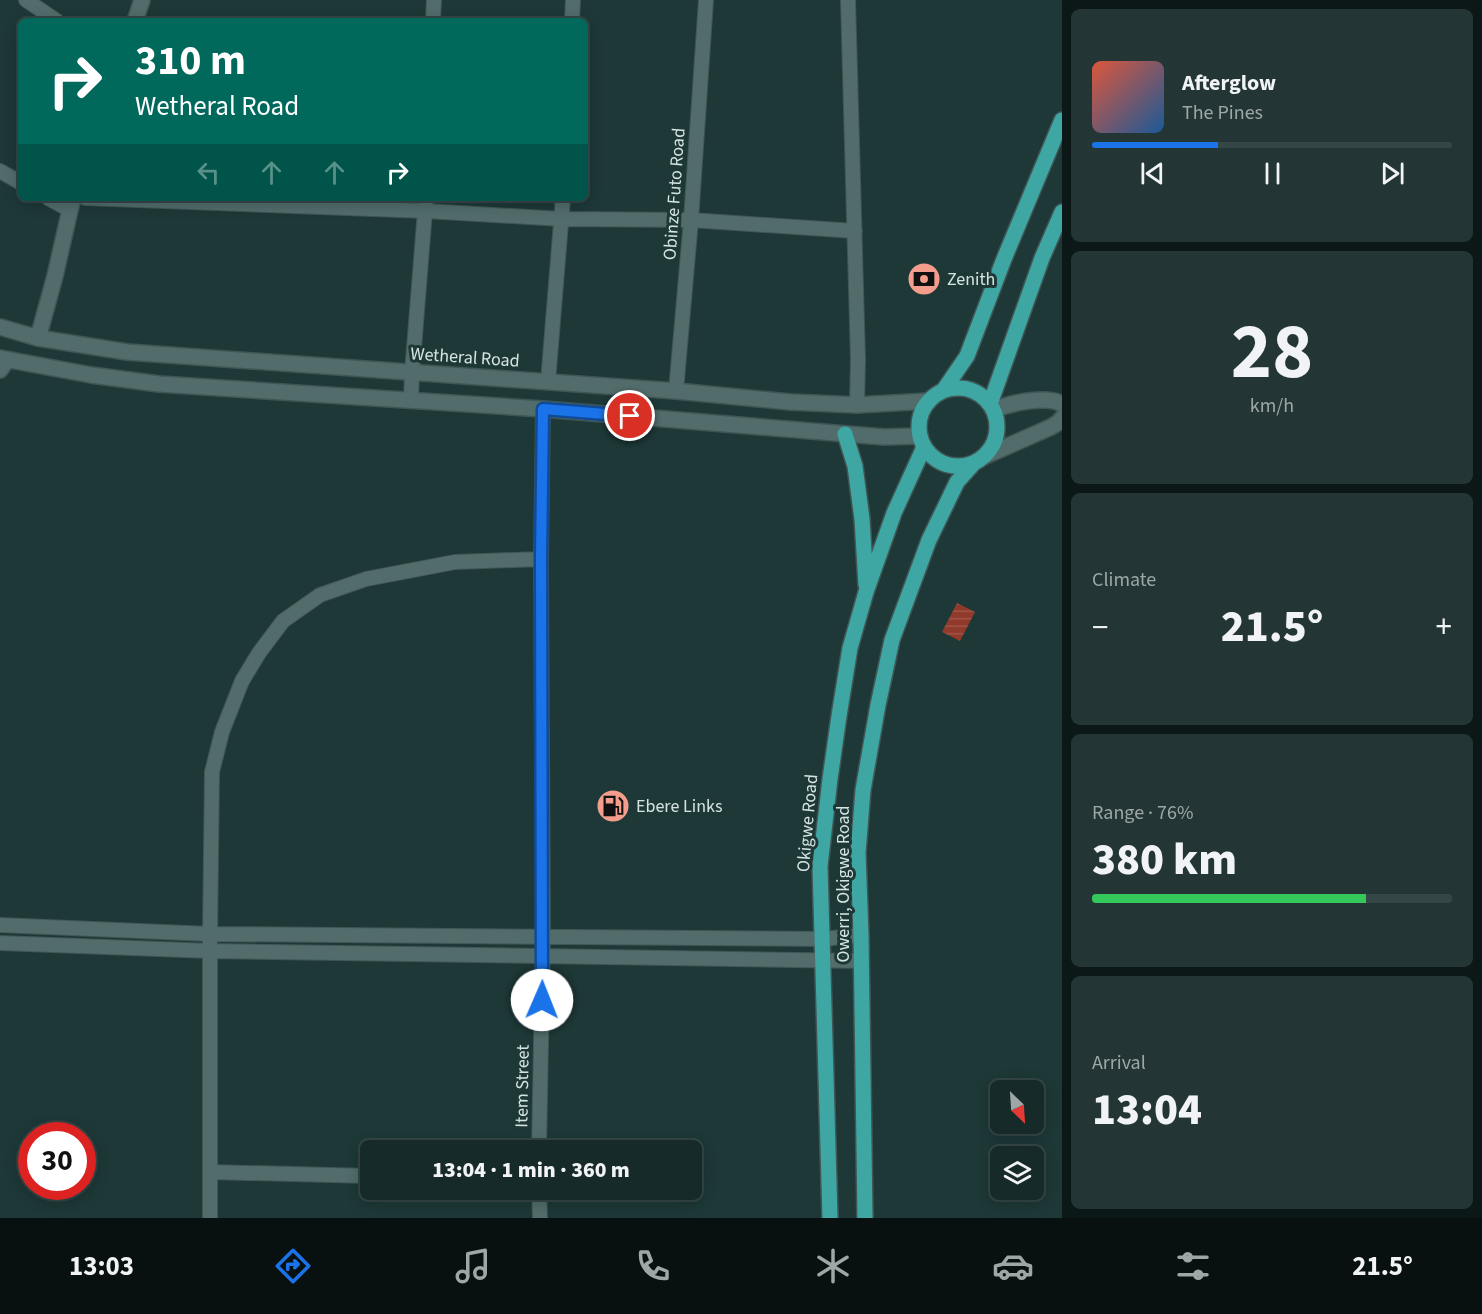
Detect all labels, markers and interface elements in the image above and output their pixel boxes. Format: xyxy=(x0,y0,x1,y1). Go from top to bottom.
text: 310 m xyxy=(135,31,246,91)
icon: right xyxy=(36,42,114,120)
text: Afterglow xyxy=(1182,67,1276,99)
text: Wetheral Road xyxy=(135,87,299,126)
text: The Pines xyxy=(1182,99,1263,127)
street label: Obinze Futo Road xyxy=(657,127,692,261)
icon: left xyxy=(192,156,225,189)
icon: ahead xyxy=(255,156,288,189)
icon: ahead xyxy=(318,156,351,189)
icon: right xyxy=(381,156,414,189)
icon: previous xyxy=(1136,157,1169,190)
icon: pause xyxy=(1256,157,1289,190)
icon: next xyxy=(1376,157,1409,190)
bank icon: Zenith xyxy=(906,261,942,297)
place label: Zenith xyxy=(947,267,995,292)
text: 28 xyxy=(1231,297,1313,408)
street label: Wetheral Road xyxy=(410,341,520,374)
pin xyxy=(604,390,655,441)
text: km/h xyxy=(1250,392,1294,420)
icon: arrive xyxy=(613,399,646,432)
text: Climate xyxy=(1092,566,1156,594)
text: 21.5° xyxy=(1221,595,1323,659)
text: − xyxy=(1092,604,1108,651)
text: + xyxy=(1436,604,1452,651)
street label: Okigwe Road xyxy=(791,773,824,873)
fuel station icon: Ebere Links xyxy=(595,788,631,824)
place label: Ebere Links xyxy=(636,794,722,819)
text: Range · 76% xyxy=(1092,799,1193,827)
street label: Owerri, Okigwe Road xyxy=(831,805,856,963)
text: 380 km xyxy=(1092,828,1237,892)
position arrow xyxy=(510,968,574,1032)
street label: Item Street xyxy=(509,1044,536,1128)
text: Arrival xyxy=(1092,1049,1146,1077)
text: 13:04 xyxy=(1092,1078,1202,1142)
north arrow xyxy=(990,1080,1044,1134)
map controls xyxy=(990,1080,1044,1200)
speed limit sign: 30 xyxy=(18,1122,96,1200)
button: layers xyxy=(990,1146,1044,1200)
text: 13:04 · 1 min · 360 m xyxy=(432,1154,630,1186)
icon: directions xyxy=(272,1245,314,1287)
icon: music xyxy=(452,1245,494,1287)
icon: phone xyxy=(632,1245,674,1287)
icon: climate xyxy=(812,1245,854,1287)
icon: car xyxy=(992,1245,1034,1287)
icon: filters xyxy=(1172,1245,1214,1287)
text: 13:03 xyxy=(69,1247,134,1286)
text: 21.5° xyxy=(1352,1247,1413,1286)

